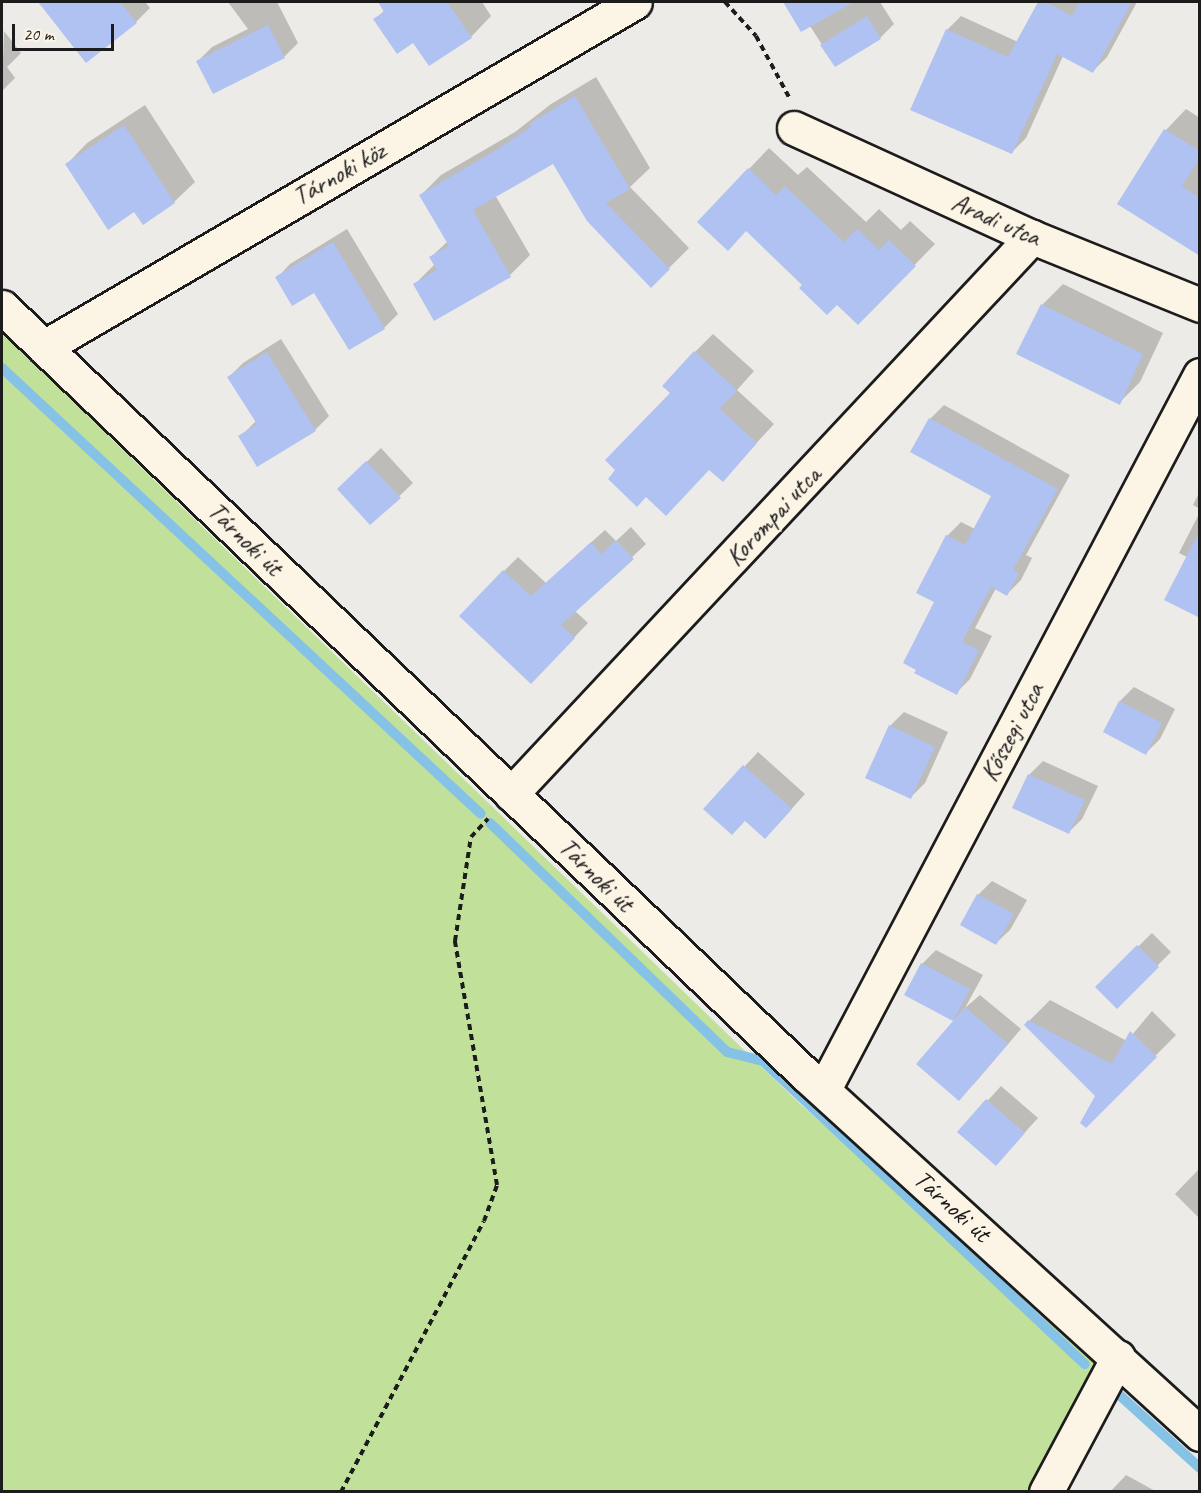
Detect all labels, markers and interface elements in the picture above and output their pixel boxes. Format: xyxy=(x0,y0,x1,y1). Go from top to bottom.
scale bar xyxy=(15,12,117,50)
text: 20 m xyxy=(23,23,54,45)
street label: Tárnoki köz xyxy=(287,135,391,213)
street label: Aradi utca xyxy=(947,187,1045,253)
street label: Korompai utca xyxy=(719,460,827,572)
street label: Tárnoki út xyxy=(201,496,289,582)
street label: Kőszegi utca xyxy=(973,678,1051,786)
street label: Tárnoki út xyxy=(552,832,640,918)
street label: Tárnoki út xyxy=(907,1164,997,1248)

